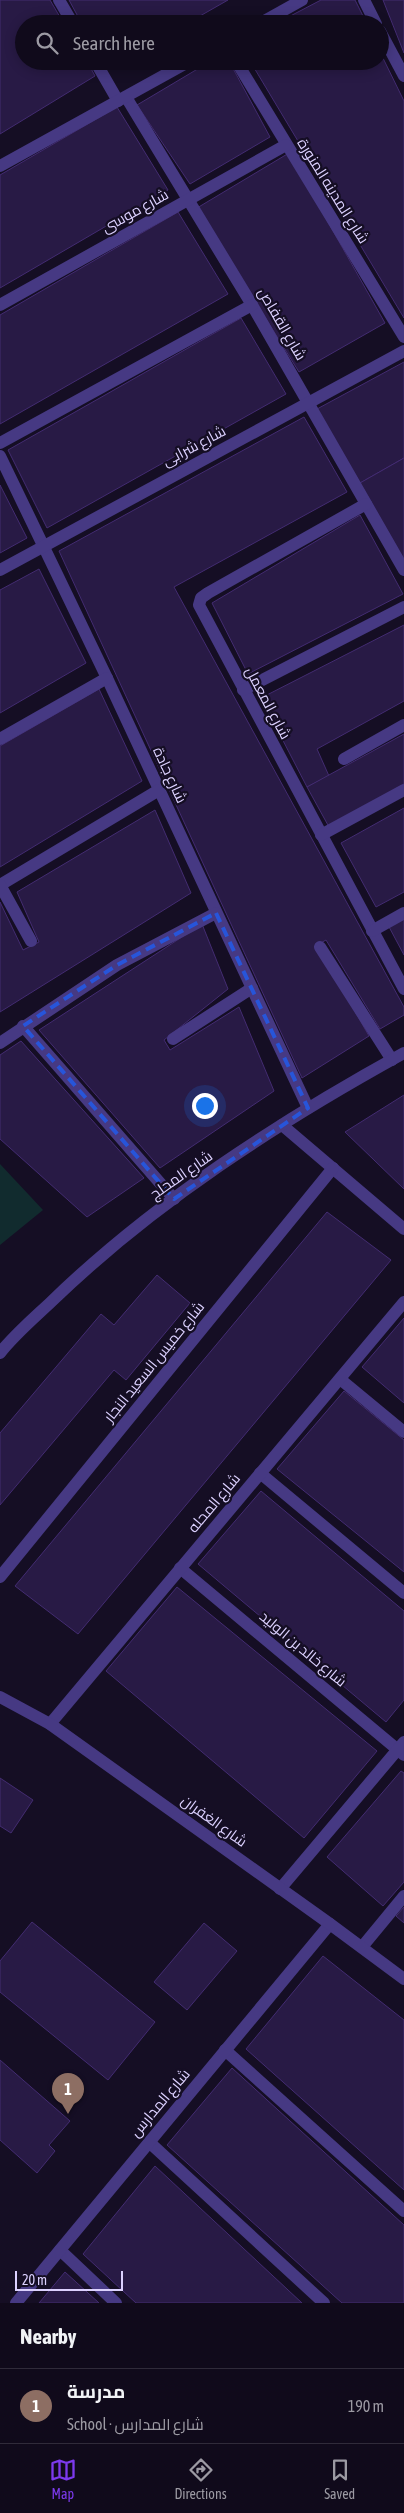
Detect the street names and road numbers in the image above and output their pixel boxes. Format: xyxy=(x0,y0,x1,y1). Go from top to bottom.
street label: شارع المدينه المنورة xyxy=(292,135,373,248)
street label: شارع موسى xyxy=(98,185,173,238)
street label: شارع القفاص xyxy=(252,285,310,364)
street label: شارع شرابى xyxy=(159,422,230,472)
street label: شارع المعمل xyxy=(240,664,295,743)
street label: شارع جادة xyxy=(147,744,191,807)
street label: شارع المحلج xyxy=(146,1147,217,1205)
street label: شارع خميس السعيد النجار xyxy=(99,1298,210,1428)
street label: شارع المحله xyxy=(184,1470,245,1538)
street label: شارع خالد بن الوليد xyxy=(255,1607,350,1692)
street label: شارع الغفران xyxy=(176,1791,250,1853)
street label: شارع المدارس xyxy=(126,2065,195,2142)

